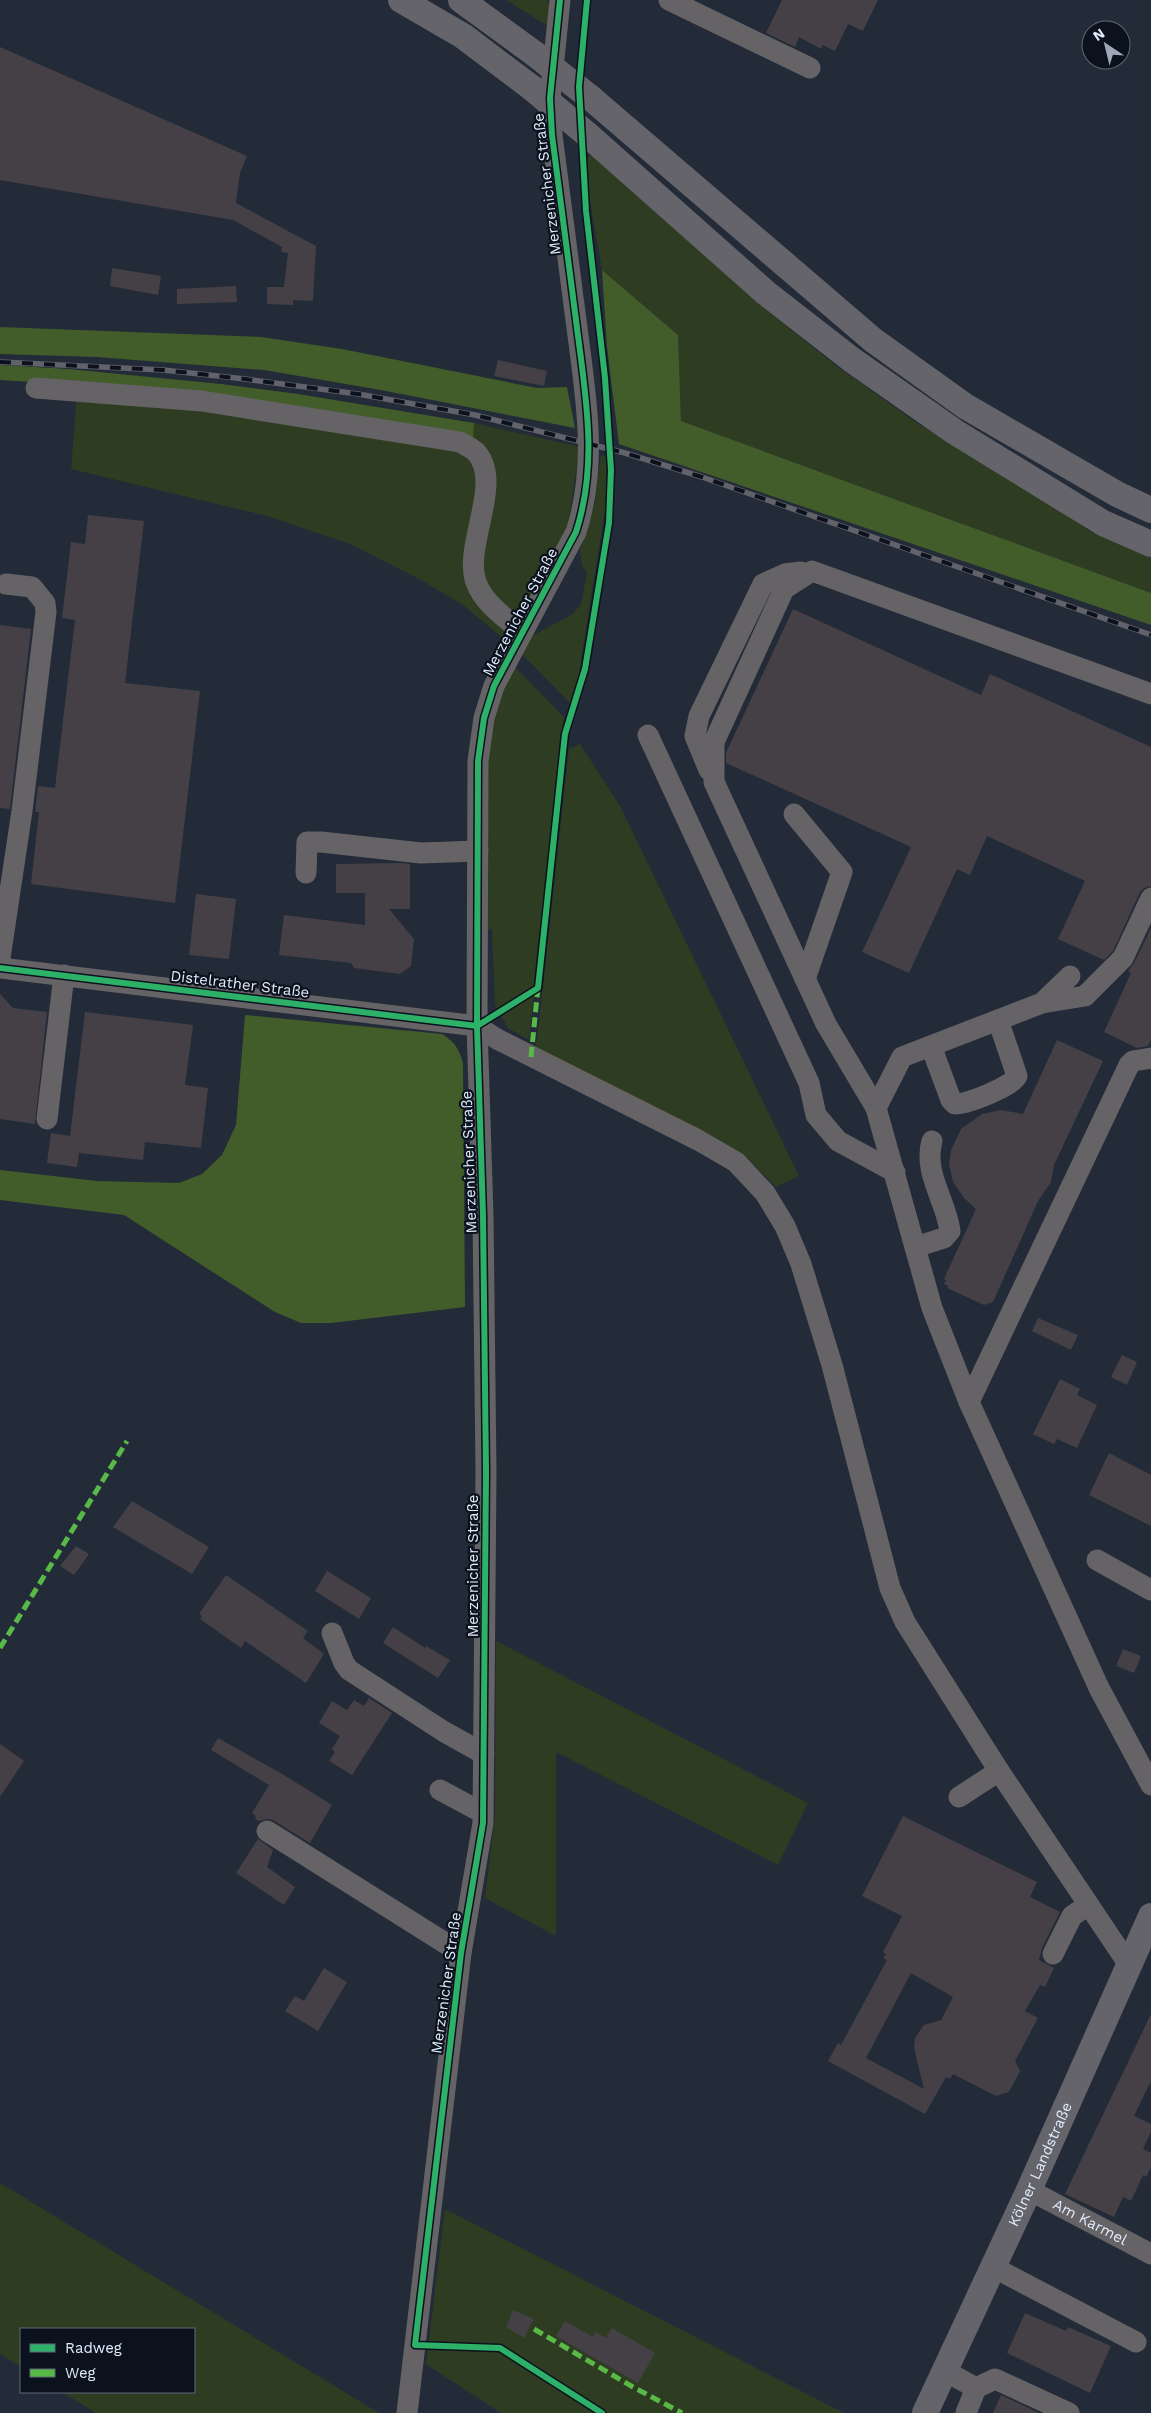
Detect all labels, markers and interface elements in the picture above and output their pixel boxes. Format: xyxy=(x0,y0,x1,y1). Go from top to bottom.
north arrow xyxy=(1081,20,1131,70)
text: N xyxy=(1090,25,1107,44)
street label: Merzenicher Straße xyxy=(529,112,565,256)
street label: Merzenicher Straße xyxy=(479,545,561,679)
street label: Distelrather Straße xyxy=(170,967,310,1001)
street label: Merzenicher Straße xyxy=(458,1090,480,1234)
street label: Merzenicher Straße xyxy=(464,1495,482,1637)
street label: Merzenicher Straße xyxy=(427,1911,465,2055)
street label: Kölner Landstraße xyxy=(1004,2099,1076,2229)
street label: Am Karmel xyxy=(1050,2195,1131,2249)
legend xyxy=(20,2328,195,2393)
text: Radweg xyxy=(65,2339,122,2357)
text: Weg xyxy=(65,2364,96,2382)

